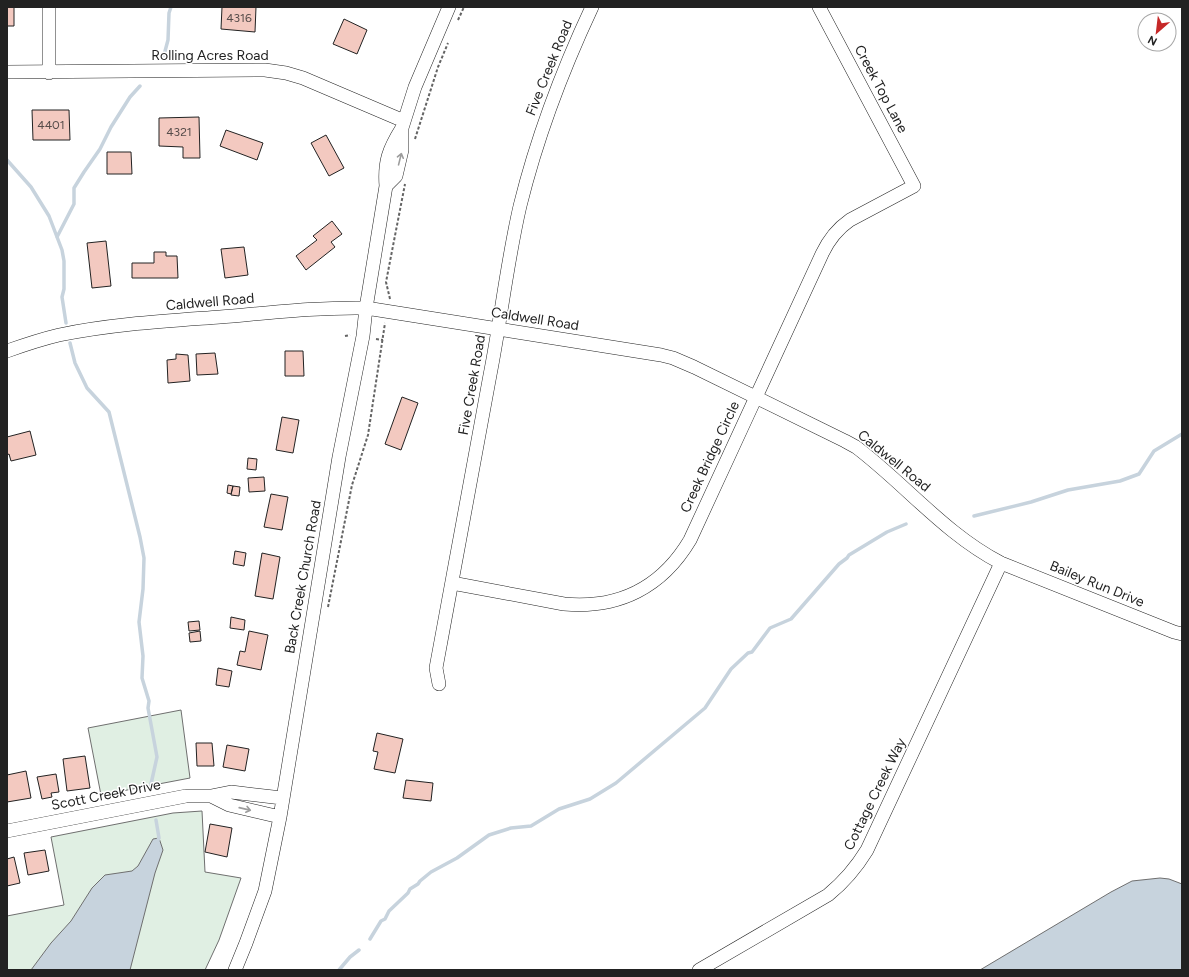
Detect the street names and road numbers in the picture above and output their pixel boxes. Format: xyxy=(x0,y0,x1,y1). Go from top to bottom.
street label: Five Creek Road xyxy=(522,18,576,118)
street label: Creek Top Lane xyxy=(851,42,911,136)
street label: Rolling Acres Road xyxy=(151,47,269,64)
street label: Caldwell Road xyxy=(165,290,255,314)
street label: Caldwell Road xyxy=(490,304,580,334)
street label: Five Creek Road xyxy=(455,333,489,437)
street label: Creek Bridge Circle xyxy=(677,398,743,515)
street label: Caldwell Road xyxy=(854,426,934,496)
street label: Back Creek Church Road xyxy=(281,499,325,655)
street label: Bailey Run Drive xyxy=(1047,557,1147,611)
street label: Cottage Creek Way xyxy=(840,734,910,853)
street label: Scott Creek Drive xyxy=(50,776,162,814)

